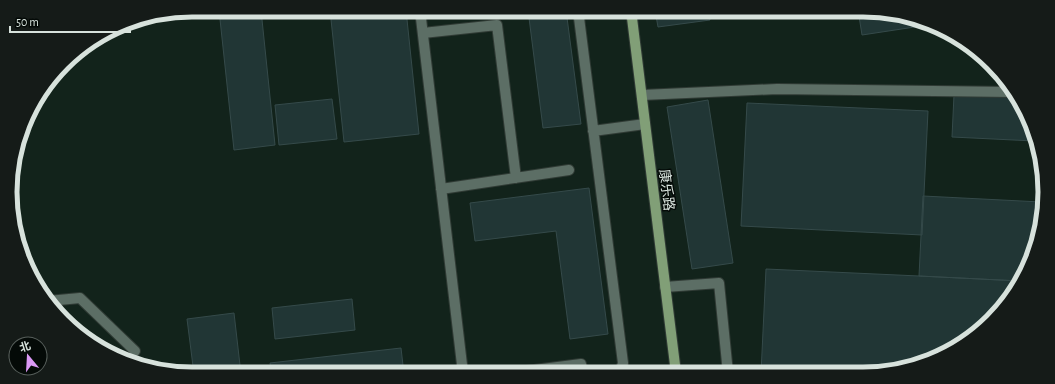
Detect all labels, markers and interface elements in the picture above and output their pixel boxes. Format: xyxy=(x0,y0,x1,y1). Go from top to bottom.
scale bar xyxy=(10,8,130,34)
text: 50 m xyxy=(16,16,39,28)
street label: 康乐路 xyxy=(657,168,677,212)
north arrow xyxy=(8,336,48,376)
text: 北 xyxy=(18,340,32,354)

